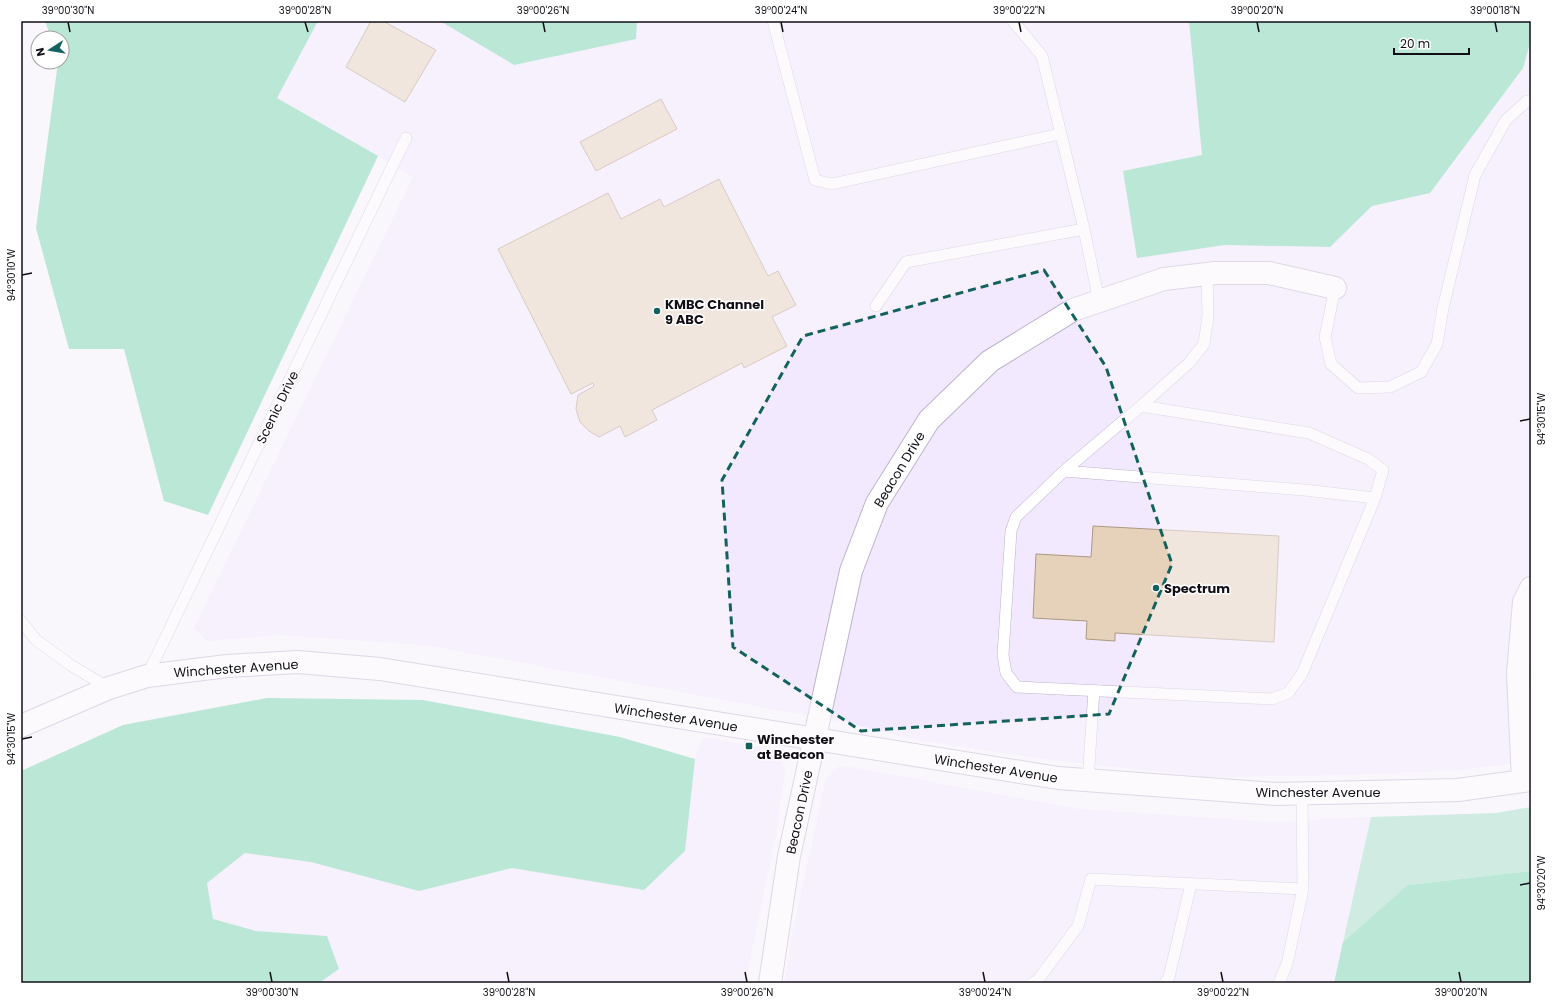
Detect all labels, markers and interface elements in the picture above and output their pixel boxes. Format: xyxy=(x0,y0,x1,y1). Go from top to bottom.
text: 39°00'30"N xyxy=(42,3,94,18)
text: 39°00'28"N xyxy=(279,3,331,18)
text: 39°00'26"N xyxy=(517,3,569,18)
text: 39°00'24"N xyxy=(755,3,807,18)
text: 39°00'22"N xyxy=(993,3,1045,18)
text: 39°00'20"N xyxy=(1231,3,1283,18)
text: 39°00'18"N xyxy=(1470,3,1520,18)
north arrow xyxy=(30,30,70,70)
scale bar xyxy=(1394,30,1469,56)
text: 20 m xyxy=(1400,35,1430,52)
text: N xyxy=(32,46,49,58)
text: 94°30'10"W xyxy=(4,248,19,301)
place label: KMBC Channel 9 ABC xyxy=(665,295,764,329)
marker: KMBC Channel 9 ABC xyxy=(652,306,662,316)
street label: Scenic Drive xyxy=(252,368,303,447)
text: 94°30'15"W xyxy=(1534,392,1549,445)
street label: Beacon Drive xyxy=(869,428,930,511)
place label: Spectrum xyxy=(1164,579,1230,598)
marker: Spectrum xyxy=(1151,583,1161,593)
street label: Winchester Avenue xyxy=(173,655,299,682)
street label: Winchester Avenue xyxy=(613,698,739,737)
text: 94°30'15"W xyxy=(4,712,19,765)
place label: Winchester at Beacon xyxy=(757,730,834,764)
marker: Winchester at Beacon xyxy=(744,741,754,751)
street label: Winchester Avenue xyxy=(933,749,1059,788)
street label: Beacon Drive xyxy=(781,768,818,856)
street label: Winchester Avenue xyxy=(1255,783,1381,802)
text: 94°30'20"W xyxy=(1534,855,1549,911)
text: 39°00'30"N xyxy=(246,985,298,1000)
text: 39°00'28"N xyxy=(483,985,535,1000)
text: 39°00'26"N xyxy=(721,985,773,1000)
text: 39°00'24"N xyxy=(959,985,1011,1000)
text: 39°00'22"N xyxy=(1197,985,1249,1000)
text: 39°00'20"N xyxy=(1435,985,1487,1000)

